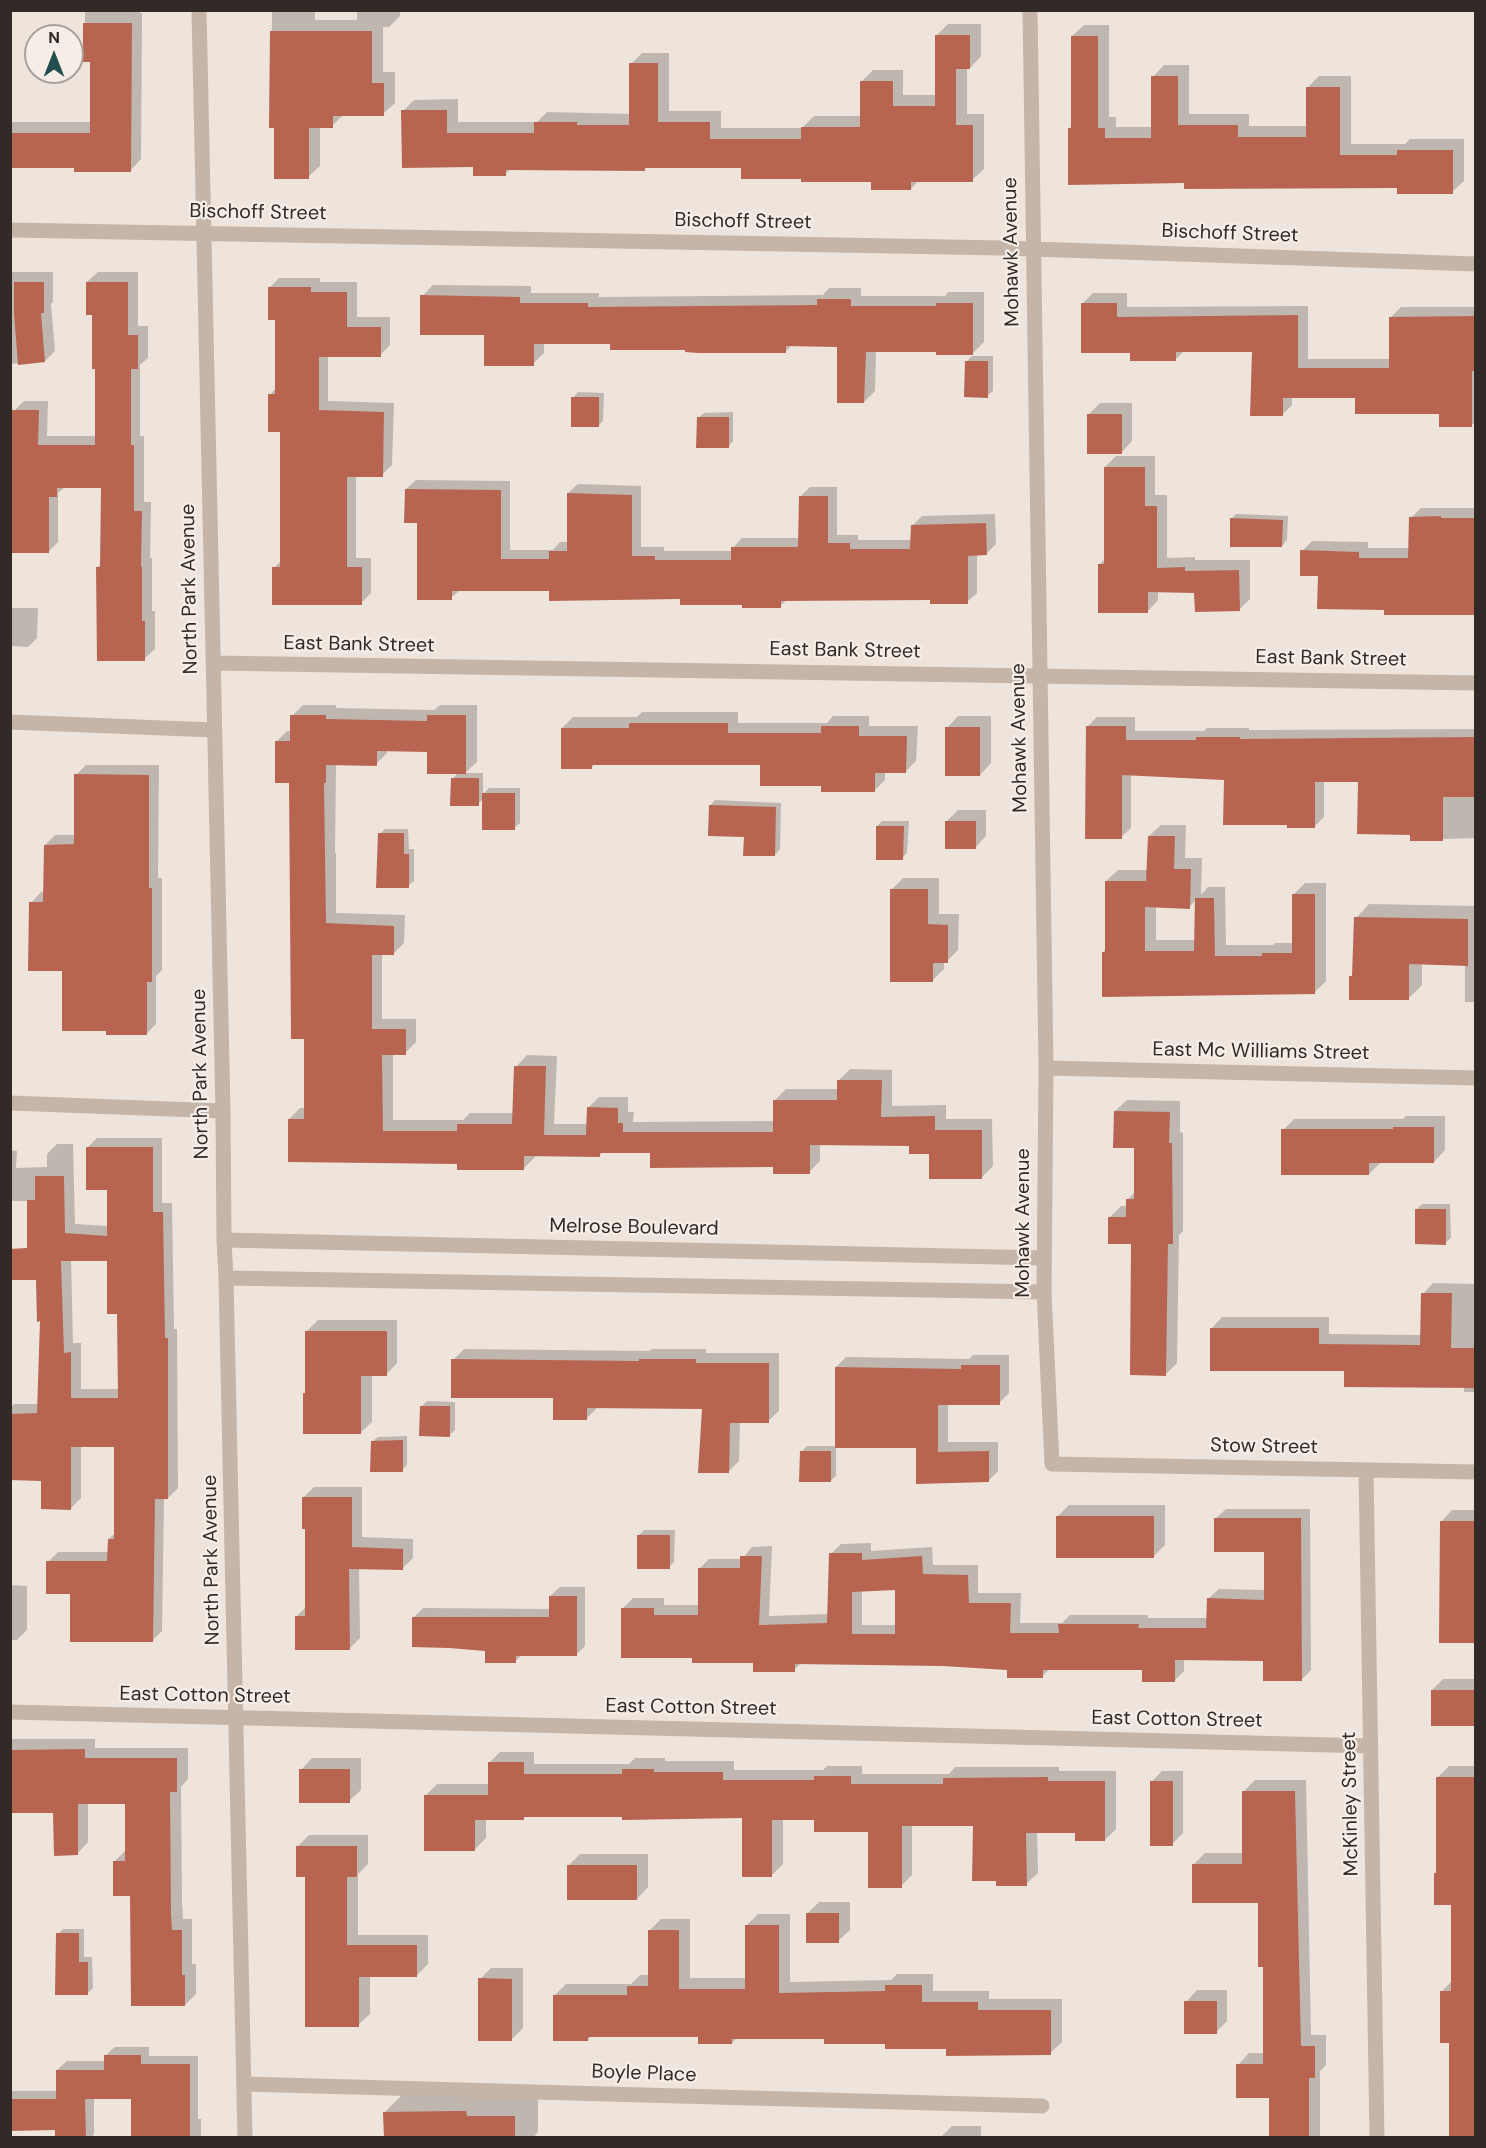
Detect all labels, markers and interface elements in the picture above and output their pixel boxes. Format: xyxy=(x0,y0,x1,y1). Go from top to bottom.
north arrow xyxy=(24,24,84,84)
text: N xyxy=(48,27,60,48)
street label: Mohawk Avenue xyxy=(999,177,1025,327)
street label: Bischoff Street xyxy=(189,200,327,226)
street label: Bischoff Street xyxy=(674,209,812,235)
street label: Bischoff Street xyxy=(1161,220,1299,248)
street label: North Park Avenue xyxy=(177,504,203,674)
street label: East Bank Street xyxy=(283,632,435,658)
street label: East Bank Street xyxy=(769,638,921,664)
street label: East Bank Street xyxy=(1255,646,1407,672)
street label: Mohawk Avenue xyxy=(1007,663,1033,813)
street label: North Park Avenue xyxy=(188,989,214,1159)
street label: East Mc Williams Street xyxy=(1152,1038,1370,1066)
street label: Mohawk Avenue xyxy=(1012,1148,1036,1298)
street label: Melrose Boulevard xyxy=(549,1215,719,1241)
street label: Stow Street xyxy=(1210,1434,1318,1460)
street label: North Park Avenue xyxy=(199,1475,225,1645)
street label: East Cotton Street xyxy=(119,1683,291,1709)
street label: East Cotton Street xyxy=(605,1695,777,1721)
street label: East Cotton Street xyxy=(1091,1707,1263,1733)
street label: McKinley Street xyxy=(1338,1731,1364,1877)
street label: Boyle Place xyxy=(591,2060,697,2088)

